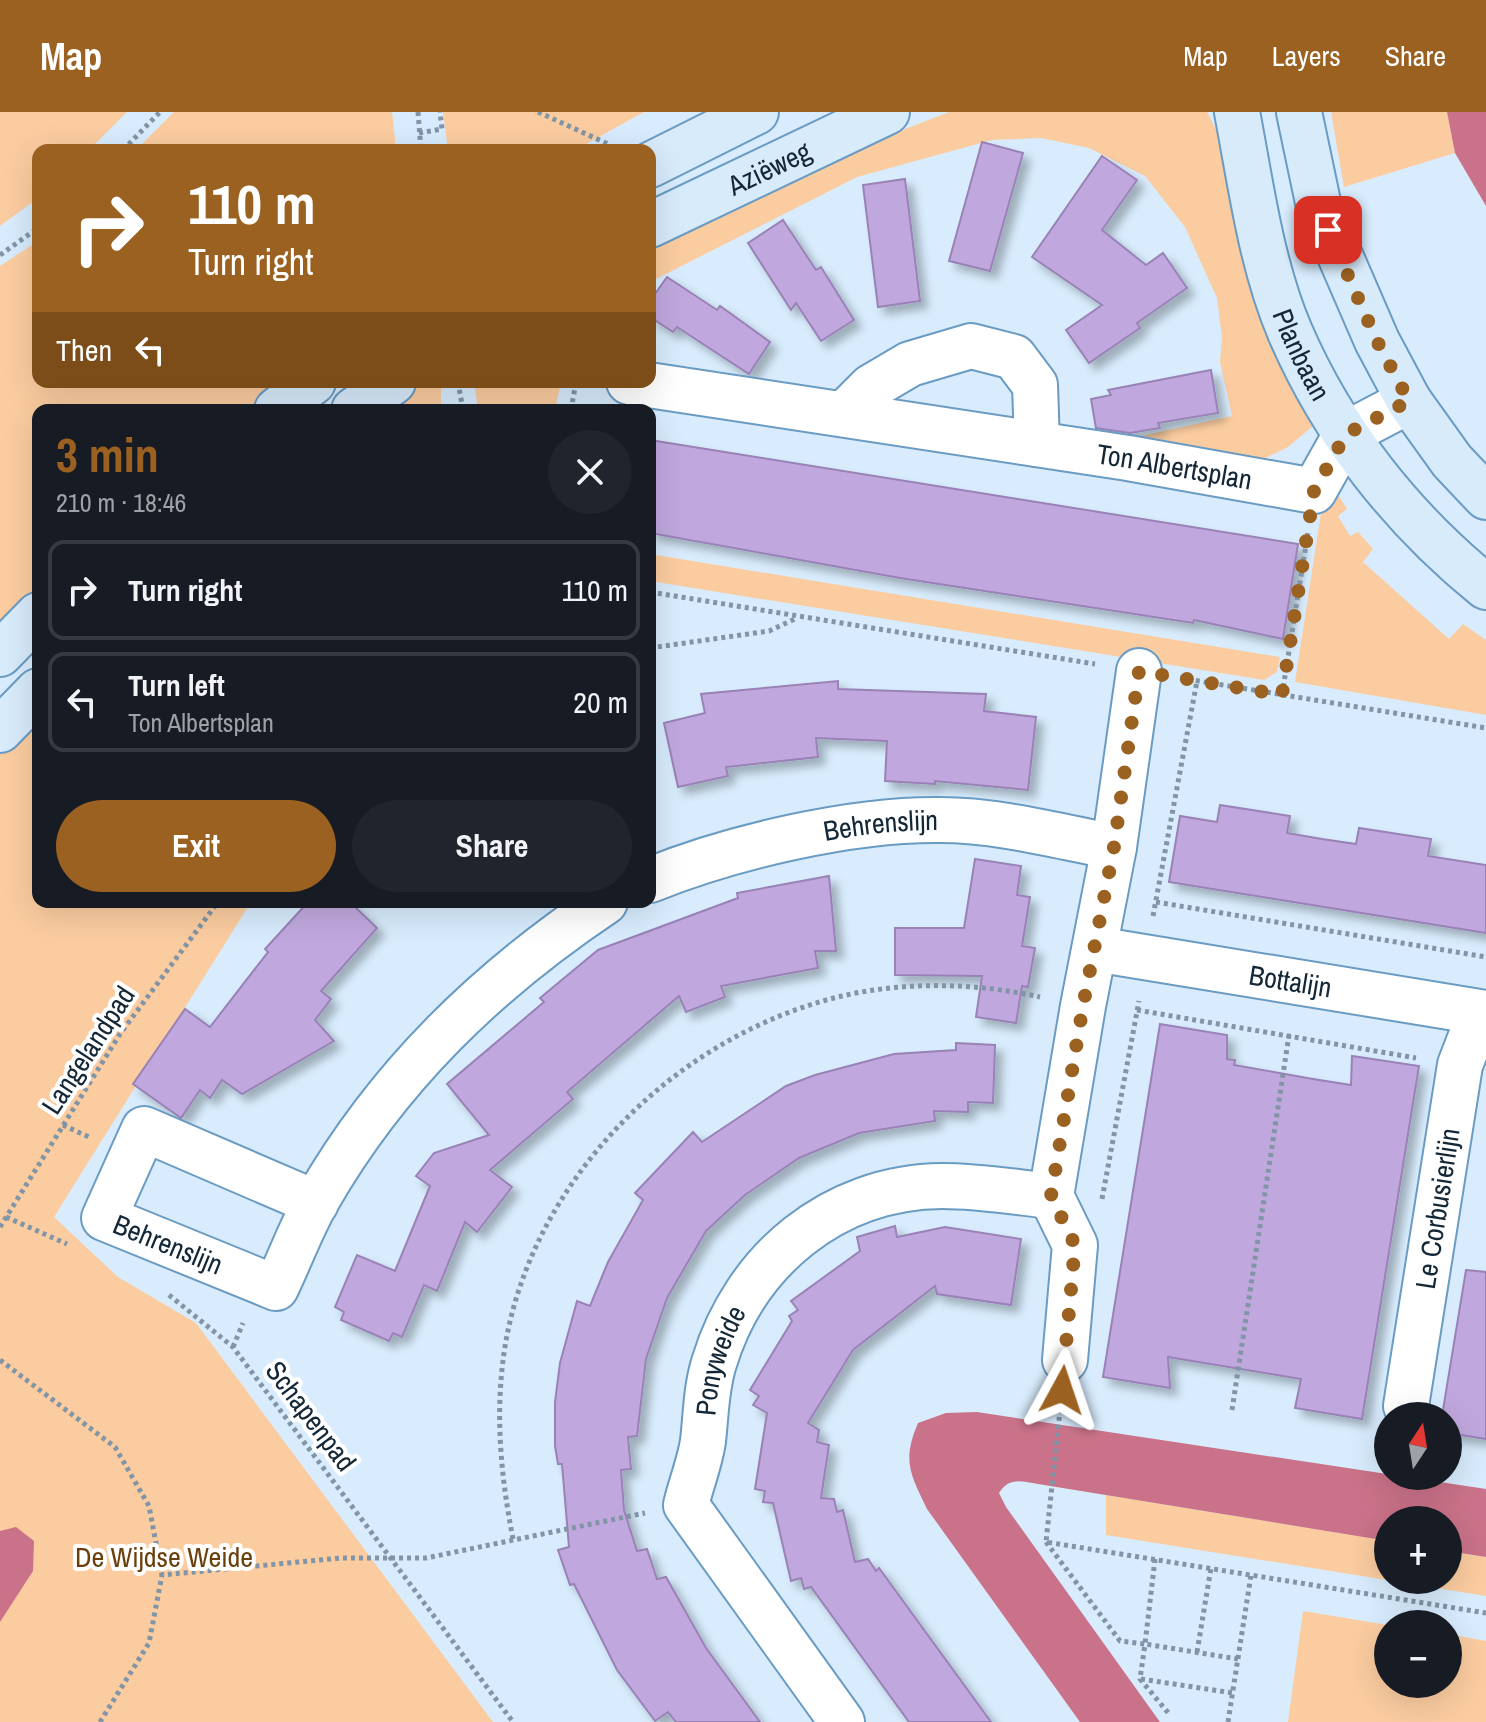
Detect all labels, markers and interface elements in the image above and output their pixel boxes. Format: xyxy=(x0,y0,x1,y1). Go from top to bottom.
text: Map xyxy=(40,31,102,82)
text: Map xyxy=(1183,37,1228,75)
text: Layers xyxy=(1272,37,1341,75)
text: Share xyxy=(1385,37,1446,75)
street label: Aziëweg xyxy=(720,132,817,205)
text: 110 m xyxy=(188,166,316,241)
icon: right xyxy=(56,176,160,280)
pin xyxy=(1294,196,1362,264)
icon: arrive xyxy=(1306,208,1350,252)
text: Turn right xyxy=(188,238,313,286)
street label: Planbaan xyxy=(1264,304,1340,407)
icon: left xyxy=(128,328,172,372)
text: Then xyxy=(56,330,112,370)
text: 3 min xyxy=(56,422,159,487)
button: close xyxy=(548,430,632,514)
street label: Ton Albertsplan xyxy=(1094,434,1255,499)
text: 210 m · 18:46 xyxy=(56,485,186,520)
icon: right xyxy=(60,568,104,612)
text: Turn right xyxy=(128,570,242,610)
text: 110 m xyxy=(561,570,628,610)
text: Turn left xyxy=(128,665,225,705)
icon: left xyxy=(60,680,104,724)
text: 20 m xyxy=(573,682,628,722)
text: Ton Albertsplan xyxy=(128,705,274,740)
button: Exit xyxy=(56,800,336,892)
button: Share xyxy=(352,800,632,892)
street label: Behrenslijn xyxy=(820,801,938,850)
street label: Bottalijn xyxy=(1246,956,1334,1006)
street label: Langelandpad xyxy=(32,979,144,1121)
street label: Le Corbusierlijn xyxy=(1406,1125,1469,1292)
street label: Behrenslijn xyxy=(108,1205,228,1283)
street label: Ponyweide xyxy=(686,1298,754,1417)
position arrow xyxy=(1020,1348,1104,1432)
street label: Schapenpad xyxy=(257,1353,365,1479)
north arrow xyxy=(1374,1402,1462,1490)
map controls xyxy=(1374,1402,1462,1698)
button: + xyxy=(1374,1506,1462,1594)
park label: De Wijdse Weide xyxy=(75,1538,253,1576)
button: − xyxy=(1374,1610,1462,1698)

